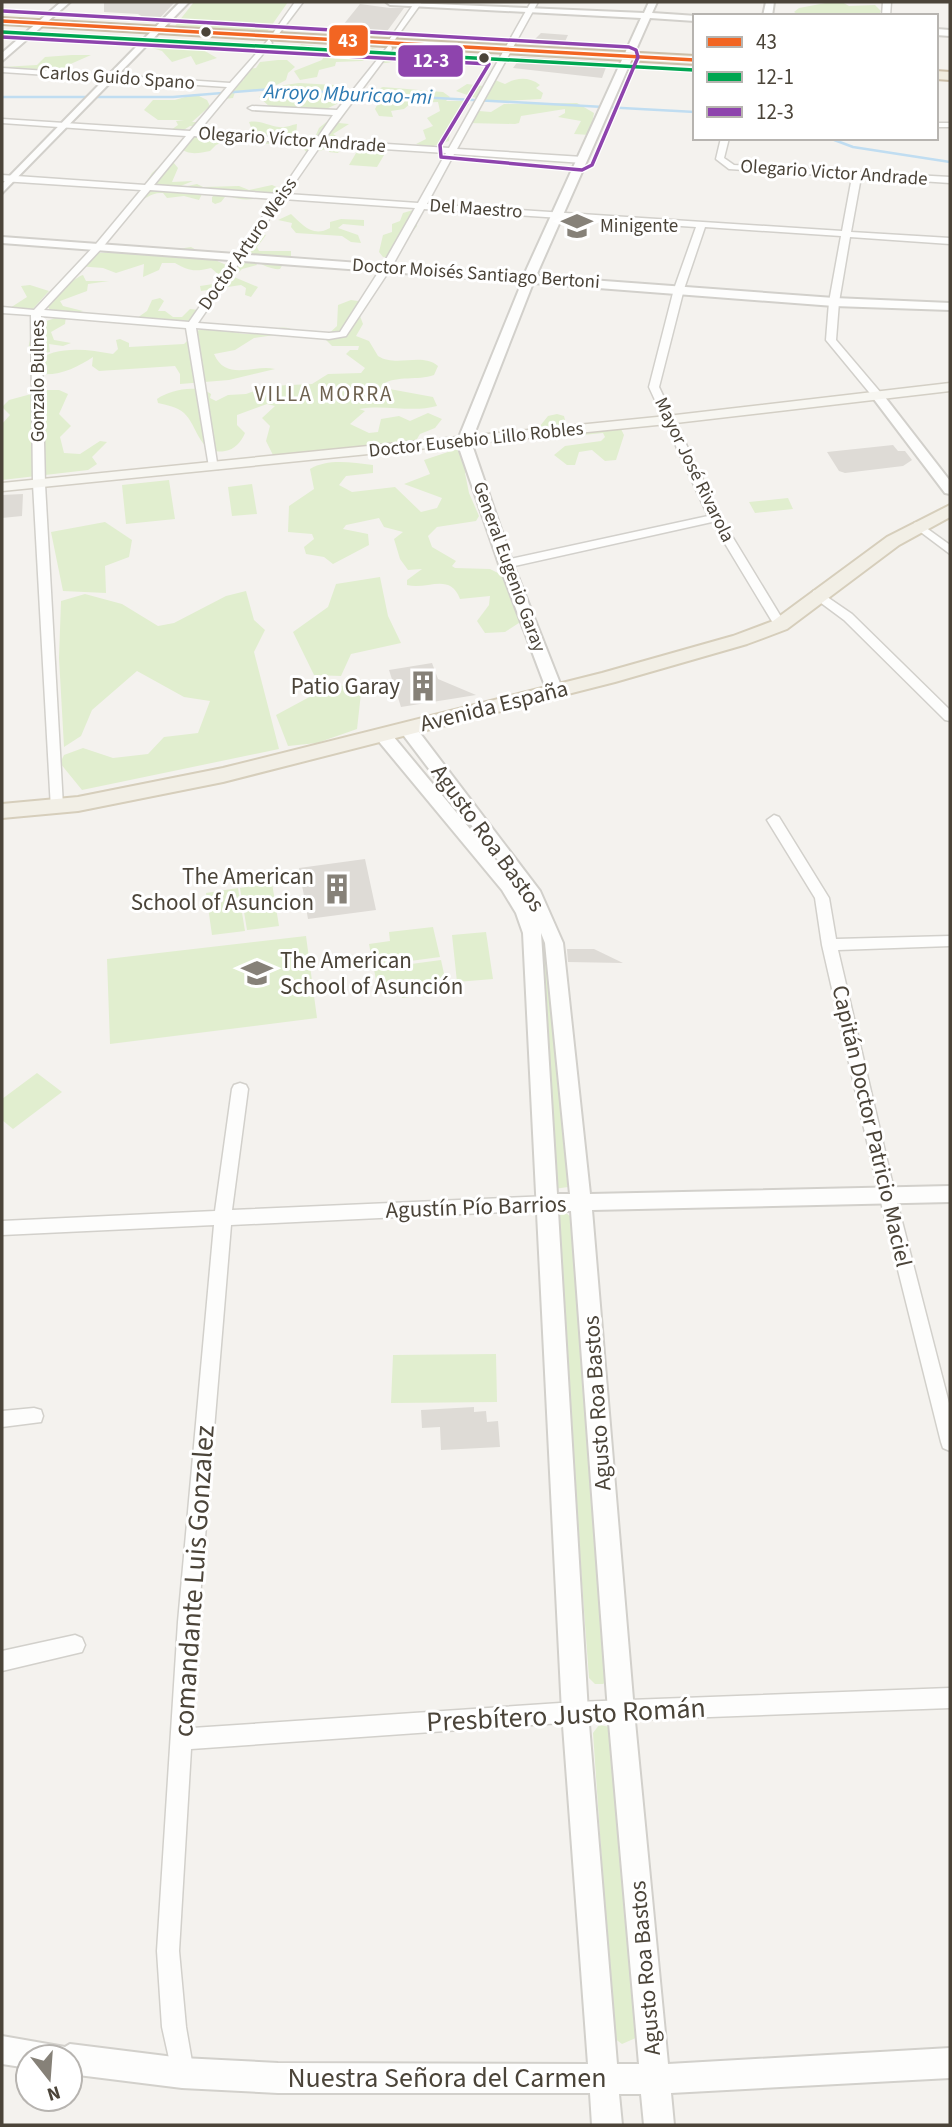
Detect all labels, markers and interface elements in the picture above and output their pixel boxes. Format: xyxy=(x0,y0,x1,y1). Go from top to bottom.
legend xyxy=(693,14,938,140)
line badge: 43 xyxy=(328,24,369,57)
unlabelled marker xyxy=(199,25,213,39)
text: 43 xyxy=(756,27,777,57)
text: 43 xyxy=(338,28,358,55)
line badge: 12-3 xyxy=(397,44,464,78)
text: 12-3 xyxy=(413,48,449,75)
unlabelled marker xyxy=(477,51,491,65)
street label: Carlos Guido Spano xyxy=(38,59,196,97)
text: 12-1 xyxy=(756,62,794,92)
water label: Arroyo Mburicao-mi xyxy=(261,76,434,112)
text: 12-3 xyxy=(756,97,794,127)
street label: Olegario Víctor Andrade xyxy=(197,120,387,160)
street label: Olegario Victor Andrade xyxy=(739,153,929,193)
street label: Doctor Arturo Weiss xyxy=(192,172,304,316)
street label: Del Maestro xyxy=(429,192,523,226)
school or university icon: Minigente xyxy=(560,209,594,243)
place label: Minigente xyxy=(600,213,678,240)
street label: Doctor Moisés Santiago Bertoni xyxy=(351,252,601,296)
street label: Gonzalo Bulnes xyxy=(25,320,52,442)
district label: VILLA MORRA xyxy=(255,379,393,409)
street label: Mayor José Rivarola xyxy=(647,393,741,547)
street label: Doctor Eusebio Lillo Robles xyxy=(367,415,585,465)
street label: General Eugenio Garay xyxy=(466,478,552,656)
building icon: Patio Garay xyxy=(406,669,440,703)
place label: Patio Garay xyxy=(291,670,400,703)
street label: Avenida España xyxy=(416,672,572,740)
street label: Agusto Roa Bastos xyxy=(423,757,553,919)
place label: The American School of Asuncion xyxy=(131,860,314,919)
building icon: The American School of Asuncion xyxy=(320,872,354,906)
place label: The American School of Asunción xyxy=(280,944,463,1003)
school or university icon: The American School of Asunción xyxy=(240,956,274,990)
street label: Capitán Doctor Patricio Maciel xyxy=(824,982,920,1270)
street label: Agustín Pío Barrios xyxy=(385,1187,567,1227)
street label: Agusto Roa Bastos xyxy=(574,1314,620,1492)
street label: comandante Luis Gonzalez xyxy=(163,1424,225,1738)
street label: Presbítero Justo Román xyxy=(425,1688,707,1742)
street label: Agusto Roa Bastos xyxy=(621,1879,669,2057)
north arrow xyxy=(14,2043,84,2113)
street label: Nuestra Señora del Carmen xyxy=(287,2058,607,2098)
text: N xyxy=(44,2078,64,2108)

